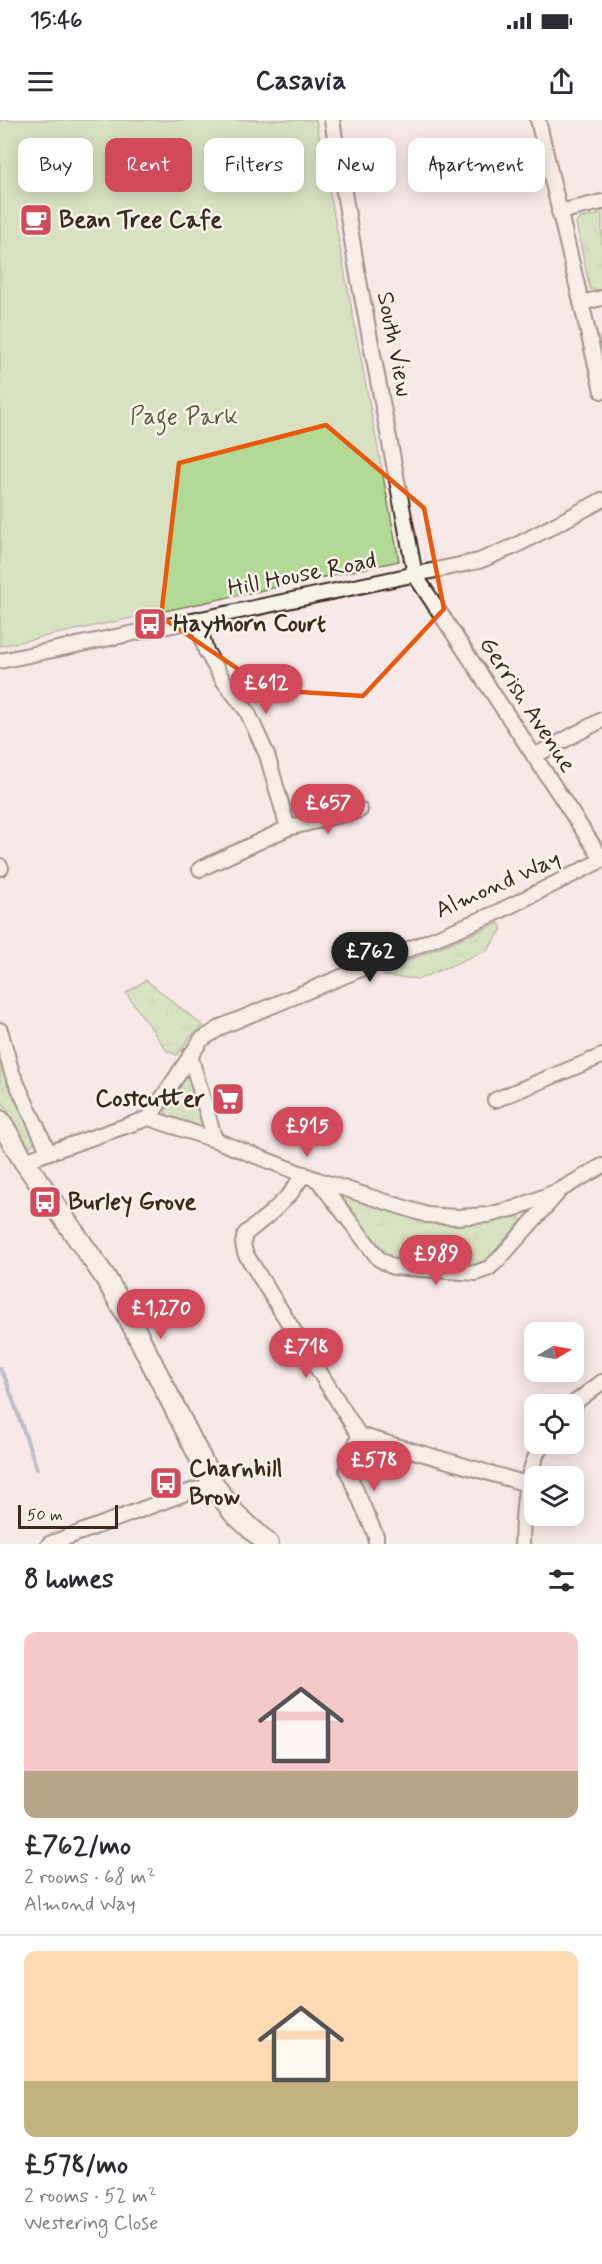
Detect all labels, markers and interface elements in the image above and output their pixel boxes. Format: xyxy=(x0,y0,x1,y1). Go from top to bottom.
text: 15:46 xyxy=(30,7,82,35)
text: Casavia xyxy=(256,64,346,99)
icon: menu xyxy=(24,65,57,98)
icon: share xyxy=(545,65,578,98)
chip: Buy xyxy=(18,138,93,192)
chip: Rent xyxy=(105,138,192,192)
chip: Filters xyxy=(204,138,304,192)
chip: New xyxy=(316,138,396,192)
chip: Apartment xyxy=(408,138,545,192)
cafe icon: Bean Tree Cafe xyxy=(18,202,54,238)
place label: Bean Tree Cafe xyxy=(59,205,222,236)
street label: South View xyxy=(369,289,419,399)
park label: Page Park xyxy=(130,402,238,436)
street label: Hill House Road xyxy=(225,545,379,605)
bus stop icon: Haythorn Court xyxy=(132,606,168,642)
place label: Haythorn Court xyxy=(173,609,326,640)
street label: Gerrish Avenue xyxy=(471,631,583,779)
pin: £612 xyxy=(230,664,302,715)
text: £612 xyxy=(244,670,288,697)
pin: £657 xyxy=(292,784,364,835)
text: £657 xyxy=(305,790,351,817)
street label: Almond Way xyxy=(431,844,565,926)
pin: £762 xyxy=(334,932,406,983)
text: £762 xyxy=(345,938,395,965)
supermarket icon: Costcutter xyxy=(210,1081,246,1117)
place label: Costcutter xyxy=(95,1084,205,1115)
pin: £915 xyxy=(271,1107,343,1158)
text: £915 xyxy=(285,1113,329,1140)
bus stop icon: Burley Grove xyxy=(27,1184,63,1220)
place label: Burley Grove xyxy=(68,1187,196,1218)
pin: £989 xyxy=(400,1235,472,1286)
text: £989 xyxy=(413,1241,459,1268)
pin: £1,270 xyxy=(112,1289,210,1340)
text: £1,270 xyxy=(131,1295,191,1322)
north arrow xyxy=(524,1322,584,1382)
map controls xyxy=(524,1322,584,1526)
pin: £718 xyxy=(270,1328,342,1379)
text: £718 xyxy=(283,1334,329,1361)
button: locate xyxy=(524,1394,584,1454)
pin: £578 xyxy=(338,1441,410,1492)
text: £578 xyxy=(351,1447,397,1474)
place label: Charnhill Brow xyxy=(189,1454,282,1513)
bus stop icon: Charnhill Brow xyxy=(148,1465,184,1501)
button: layers xyxy=(524,1466,584,1526)
scale bar xyxy=(18,1502,118,1530)
text: 50 m xyxy=(27,1505,63,1526)
text: 8 homes xyxy=(24,1563,114,1597)
icon: filters xyxy=(545,1564,578,1597)
icon: home xyxy=(247,1671,355,1779)
text: £762/mo xyxy=(24,1830,131,1864)
text: 2 rooms · 68 m² xyxy=(24,1864,155,1891)
text: Almond Way xyxy=(24,1891,136,1918)
icon: home xyxy=(247,1990,355,2098)
text: £578/mo xyxy=(24,2149,128,2183)
text: 2 rooms · 52 m² xyxy=(24,2183,157,2210)
text: Westering Close xyxy=(24,2210,158,2237)

